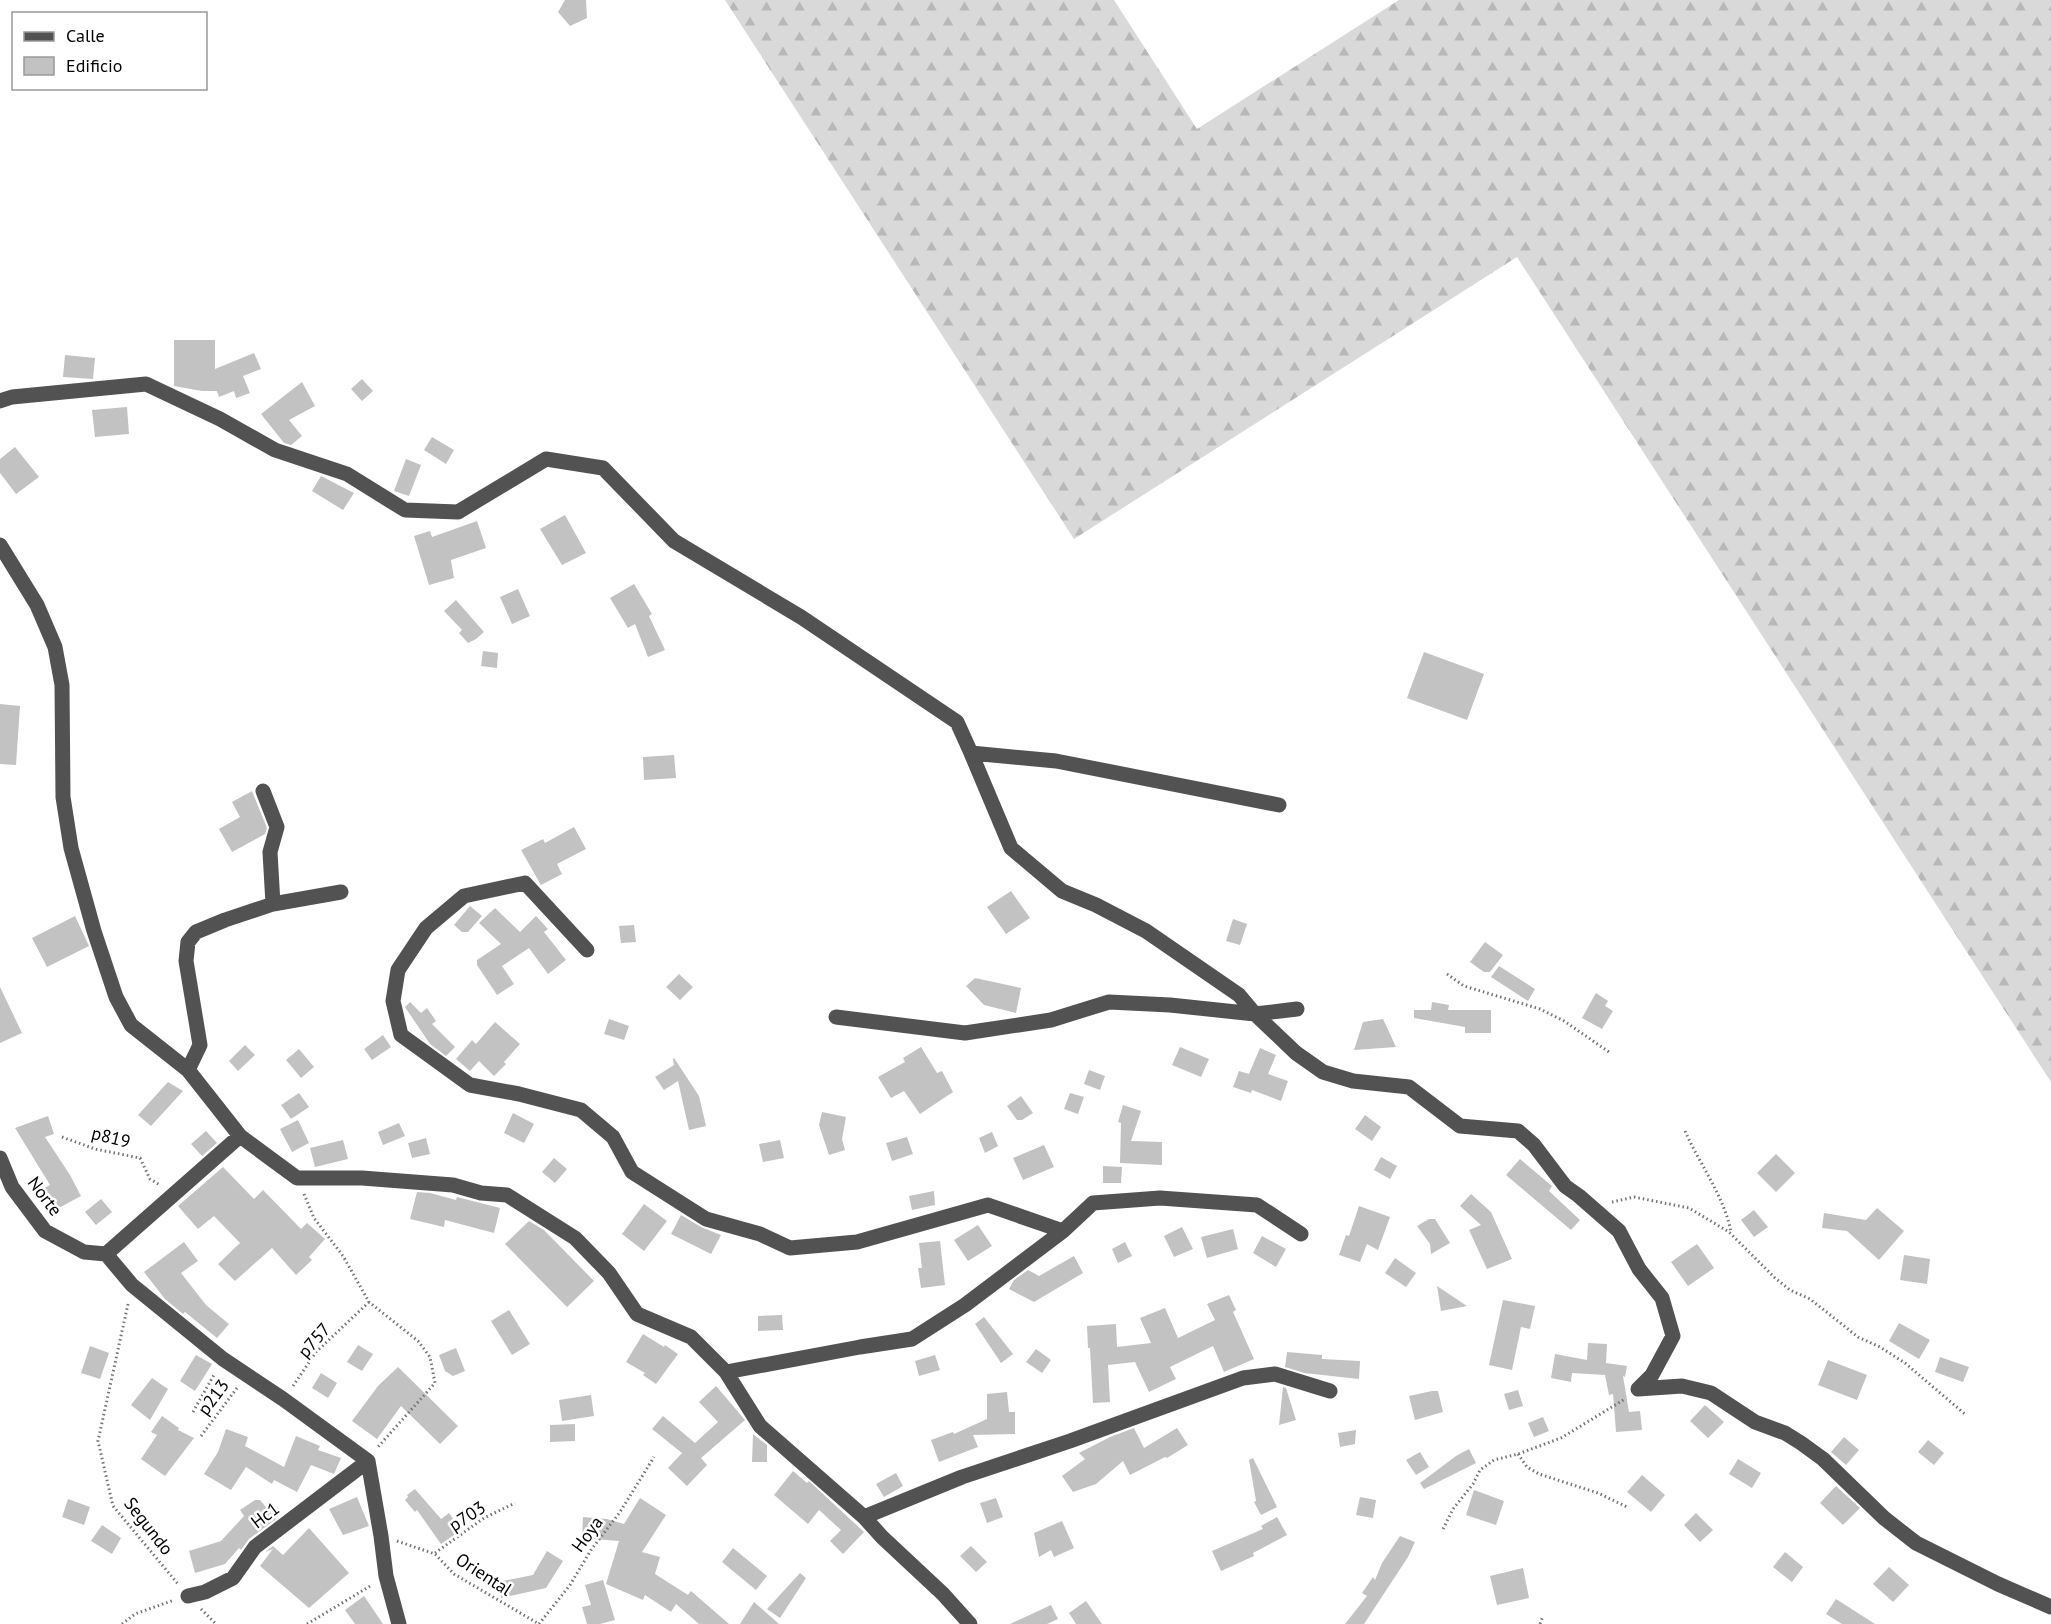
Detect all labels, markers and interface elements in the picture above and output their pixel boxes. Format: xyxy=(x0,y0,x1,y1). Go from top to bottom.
legend xyxy=(12,12,207,90)
text: Calle xyxy=(66,24,105,47)
text: Edificio xyxy=(66,54,122,77)
street label: p819 xyxy=(89,1121,133,1153)
street label: Norte xyxy=(23,1172,67,1220)
street label: p757 xyxy=(292,1318,336,1362)
street label: p213 xyxy=(192,1374,234,1420)
street label: Segundo xyxy=(119,1492,179,1560)
street label: p703 xyxy=(444,1496,490,1536)
street label: Hc1 xyxy=(246,1497,284,1533)
street label: Hoya xyxy=(566,1512,608,1556)
street label: Oriental xyxy=(452,1547,517,1601)

